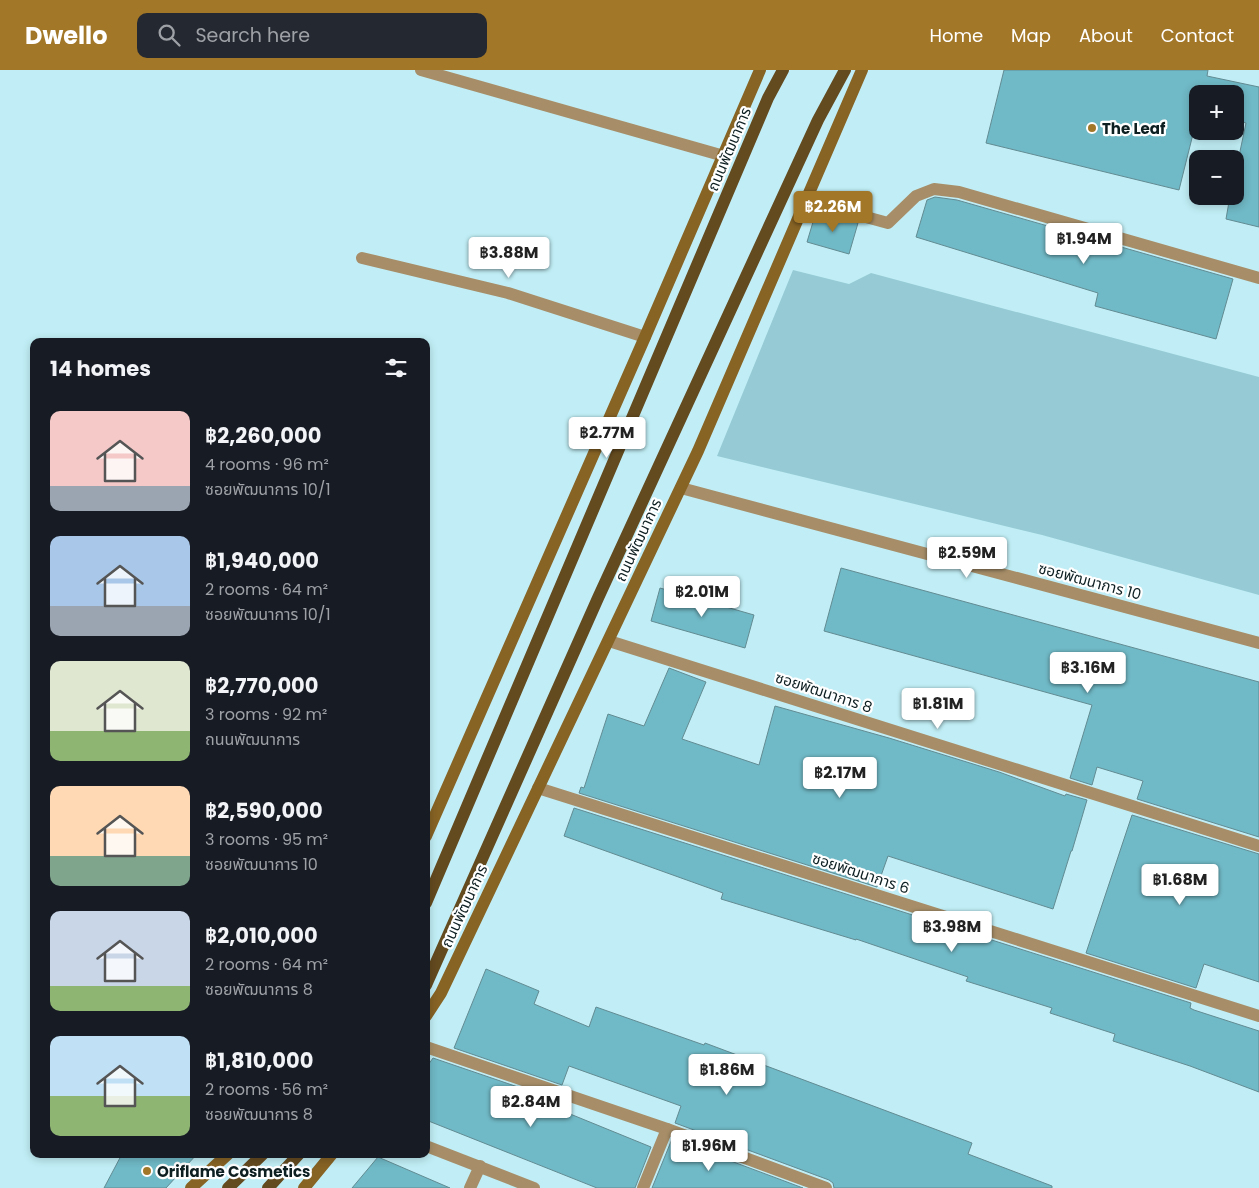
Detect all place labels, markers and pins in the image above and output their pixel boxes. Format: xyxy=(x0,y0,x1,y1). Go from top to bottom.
place label: The Leaf xyxy=(1102,118,1166,139)
marker: The Leaf xyxy=(1086,122,1098,134)
pin: ฿2.26M xyxy=(792,190,874,233)
pin: ฿1.94M xyxy=(1043,222,1125,265)
pin: ฿3.88M xyxy=(468,236,550,279)
pin: ฿2.77M xyxy=(566,416,648,459)
pin: ฿2.59M xyxy=(926,536,1008,579)
pin: ฿2.01M xyxy=(661,576,743,618)
pin: ฿3.16M xyxy=(1047,652,1129,694)
pin: ฿1.81M xyxy=(897,688,979,730)
pin: ฿2.17M xyxy=(799,756,881,799)
pin: ฿1.68M xyxy=(1139,864,1221,906)
pin: ฿3.98M xyxy=(911,910,993,953)
pin: ฿1.86M xyxy=(686,1054,768,1096)
pin: ฿2.84M xyxy=(490,1086,572,1128)
pin: ฿1.96M xyxy=(668,1130,750,1172)
place label: Oriflame Cosmetics xyxy=(157,1161,310,1182)
marker: Oriflame Cosmetics xyxy=(141,1165,153,1177)

